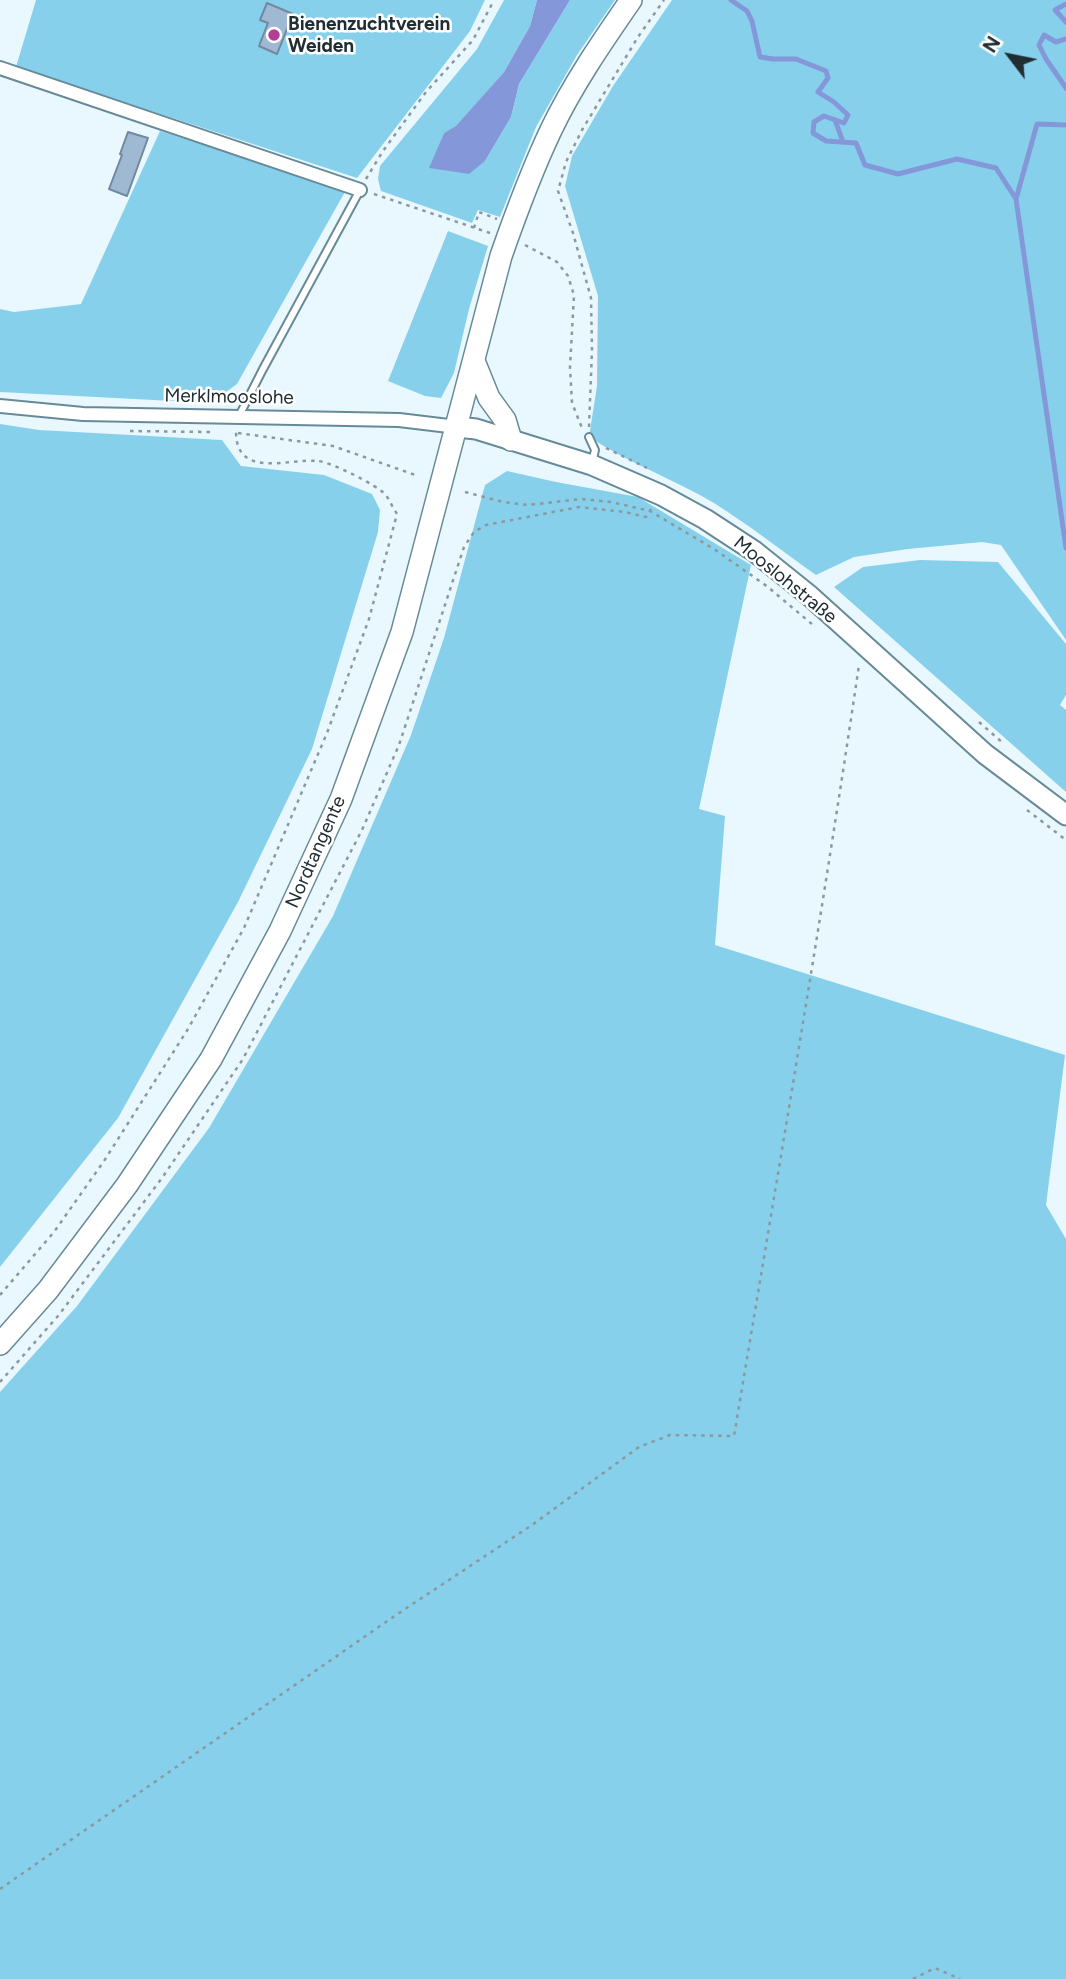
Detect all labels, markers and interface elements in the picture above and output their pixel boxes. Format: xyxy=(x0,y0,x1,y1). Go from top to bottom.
place label: Bienenzuchtverein Weiden xyxy=(288,13,450,57)
north arrow xyxy=(975,21,1045,91)
marker: Bienenzuchtverein Weiden xyxy=(266,27,282,43)
text: N xyxy=(978,32,1005,57)
street label: Merklmooslohe xyxy=(164,384,294,410)
street label: Mooslohstraße xyxy=(729,531,841,629)
street label: Nordtangente xyxy=(281,792,351,912)

